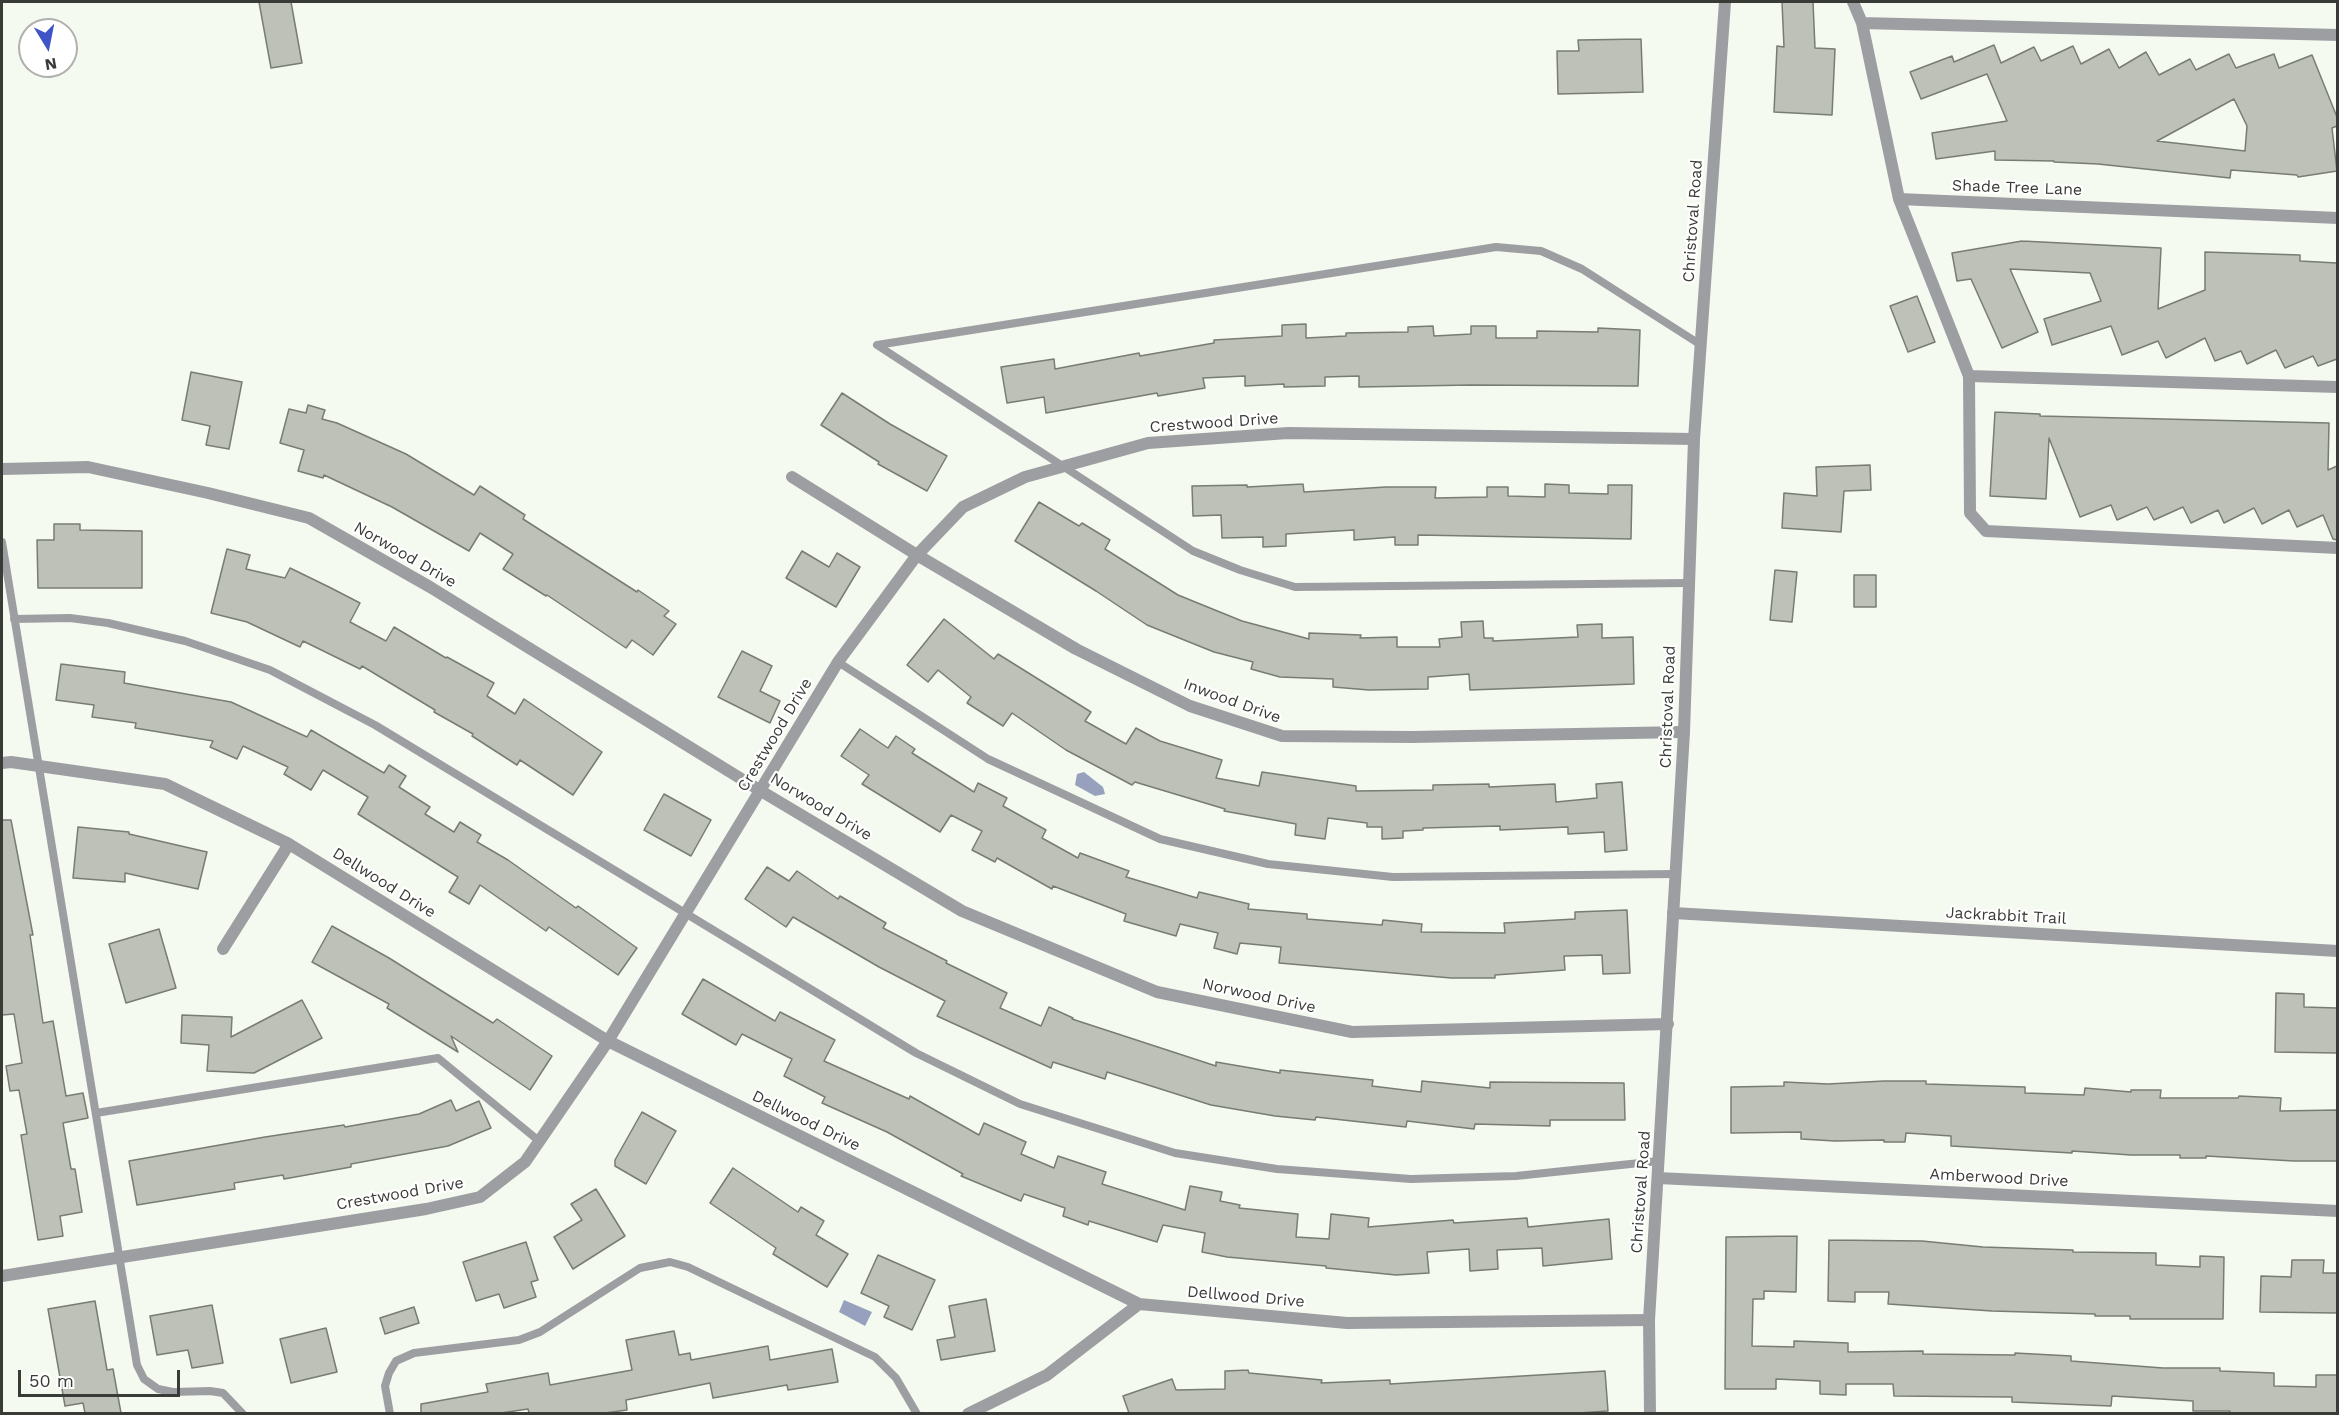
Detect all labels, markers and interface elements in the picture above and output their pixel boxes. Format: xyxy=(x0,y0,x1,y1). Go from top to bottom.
north arrow xyxy=(18,18,78,78)
text: N xyxy=(43,54,58,75)
street label: Christoval Road xyxy=(1679,159,1707,283)
street label: Shade Tree Lane xyxy=(1951,176,2083,200)
street label: Crestwood Drive xyxy=(1149,409,1279,437)
street label: Norwood Drive xyxy=(350,518,460,592)
street label: Christoval Road xyxy=(1656,645,1680,769)
street label: Crestwood Drive xyxy=(733,675,817,795)
street label: Inwood Drive xyxy=(1181,675,1283,727)
street label: Norwood Drive xyxy=(767,769,875,845)
street label: Dellwood Drive xyxy=(329,844,439,922)
street label: Jackrabbit Trail xyxy=(1945,903,2067,929)
street label: Norwood Drive xyxy=(1201,975,1317,1017)
street label: Dellwood Drive xyxy=(749,1087,863,1155)
street label: Christoval Road xyxy=(1627,1130,1655,1254)
street label: Amberwood Drive xyxy=(1929,1165,2069,1191)
street label: Crestwood Drive xyxy=(335,1173,465,1215)
street label: Dellwood Drive xyxy=(1186,1282,1306,1312)
scale bar xyxy=(21,1358,183,1396)
text: 50 m xyxy=(29,1370,74,1391)

